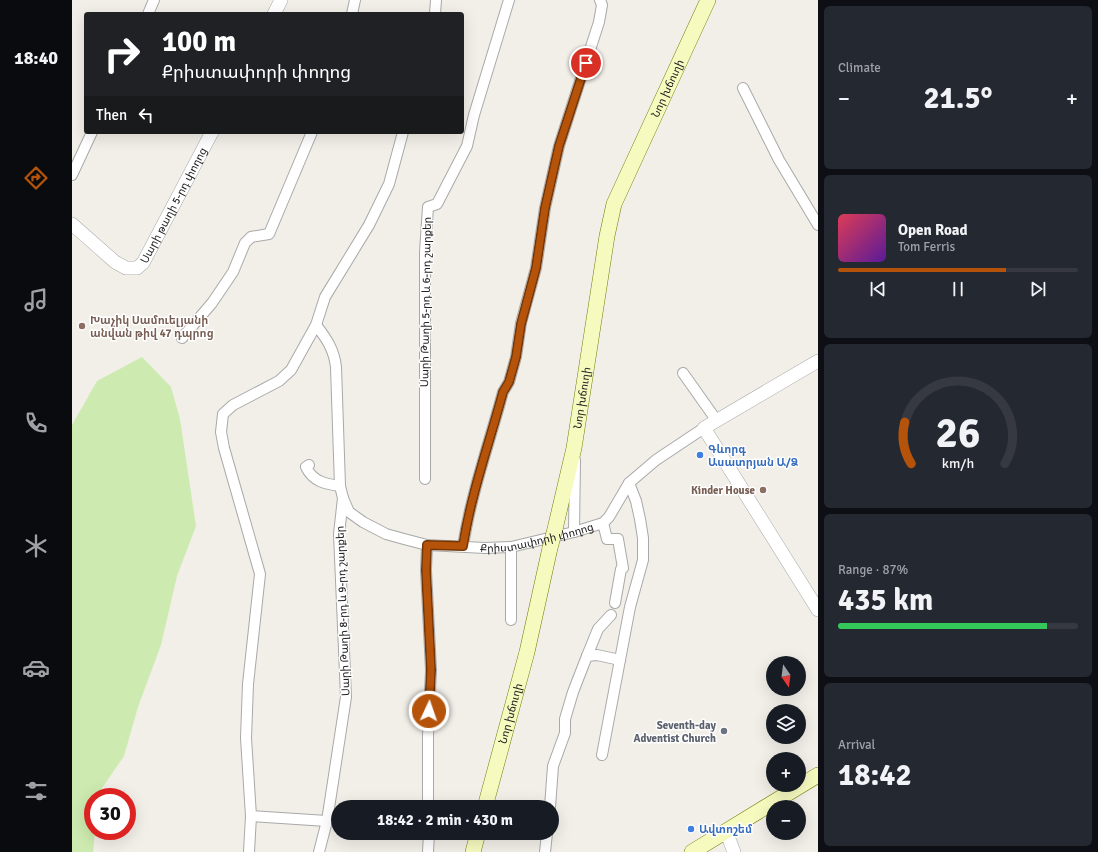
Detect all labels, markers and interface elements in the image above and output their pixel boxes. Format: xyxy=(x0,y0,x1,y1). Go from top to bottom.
text: 100 m xyxy=(162,25,236,59)
icon: right xyxy=(96,28,148,80)
pin xyxy=(569,46,603,80)
text: 18:40 xyxy=(14,47,58,69)
icon: arrive xyxy=(575,52,597,74)
street label: Նոր խճուղի xyxy=(648,57,686,119)
text: Climate xyxy=(838,60,881,76)
text: Քրիստափորի փողոց xyxy=(162,61,351,83)
text: 21.5° xyxy=(923,80,993,117)
text: − xyxy=(838,85,850,112)
text: + xyxy=(1066,85,1078,112)
icon: left xyxy=(135,104,157,126)
text: Then xyxy=(96,106,127,124)
street label: Սարի թաղի 5-րդ փողոց xyxy=(138,145,209,265)
icon: directions xyxy=(22,164,50,192)
street label: Սարի Թաղի 5-րդ և 6-րդ շարքեր xyxy=(418,217,434,387)
text: Open Road xyxy=(898,221,968,239)
text: Tom Ferris xyxy=(898,239,955,255)
icon: previous xyxy=(867,278,889,300)
icon: pause xyxy=(947,278,969,300)
icon: next xyxy=(1027,278,1049,300)
icon: music xyxy=(22,286,50,314)
place label: Խաչիկ Սամուելյանի անվան թիվ 47 դպրոց xyxy=(90,314,214,340)
marker: Խաչիկ Սամուելյանի անվան թիվ 47 դպրոց xyxy=(77,321,87,331)
street label: Նոր խճուղի xyxy=(571,366,593,430)
text: 26 xyxy=(936,408,980,459)
icon: phone xyxy=(22,409,50,437)
place label: Գևորգ Ասատրյան Ա/Ձ xyxy=(708,443,798,469)
marker: Գևորգ Ասատրյան Ա/Ձ xyxy=(695,450,705,460)
text: km/h xyxy=(942,455,974,472)
place label: Kinder House xyxy=(691,484,756,497)
marker: Kinder House xyxy=(758,485,768,495)
street label: Քրիստափորի փողոց xyxy=(480,520,595,555)
street label: Սարի Թաղի 8-րդ և 9-րդ շարքեր xyxy=(334,526,352,696)
icon: climate xyxy=(22,532,50,560)
text: Range · 87% xyxy=(838,562,908,578)
text: 435 km xyxy=(838,582,933,619)
icon: car xyxy=(22,654,50,682)
north arrow xyxy=(766,656,806,696)
map controls xyxy=(766,656,806,840)
street label: Նոր խճուղի xyxy=(496,682,525,745)
position arrow xyxy=(408,690,450,732)
button: layers xyxy=(766,704,806,744)
place label: Seventh-day Adventist Church xyxy=(634,719,717,745)
marker: Seventh-day Adventist Church xyxy=(719,726,729,736)
text: Arrival xyxy=(838,737,875,753)
button: + xyxy=(766,752,806,792)
text: 18:42 xyxy=(838,757,912,794)
icon: filters xyxy=(22,777,50,805)
speed limit sign: 30 xyxy=(84,788,136,840)
button: − xyxy=(766,800,806,840)
text: 18:42 · 2 min · 430 m xyxy=(377,811,513,829)
place label: Ավտոշեմ xyxy=(699,823,753,836)
marker: Ավտոշեմ xyxy=(686,824,696,834)

